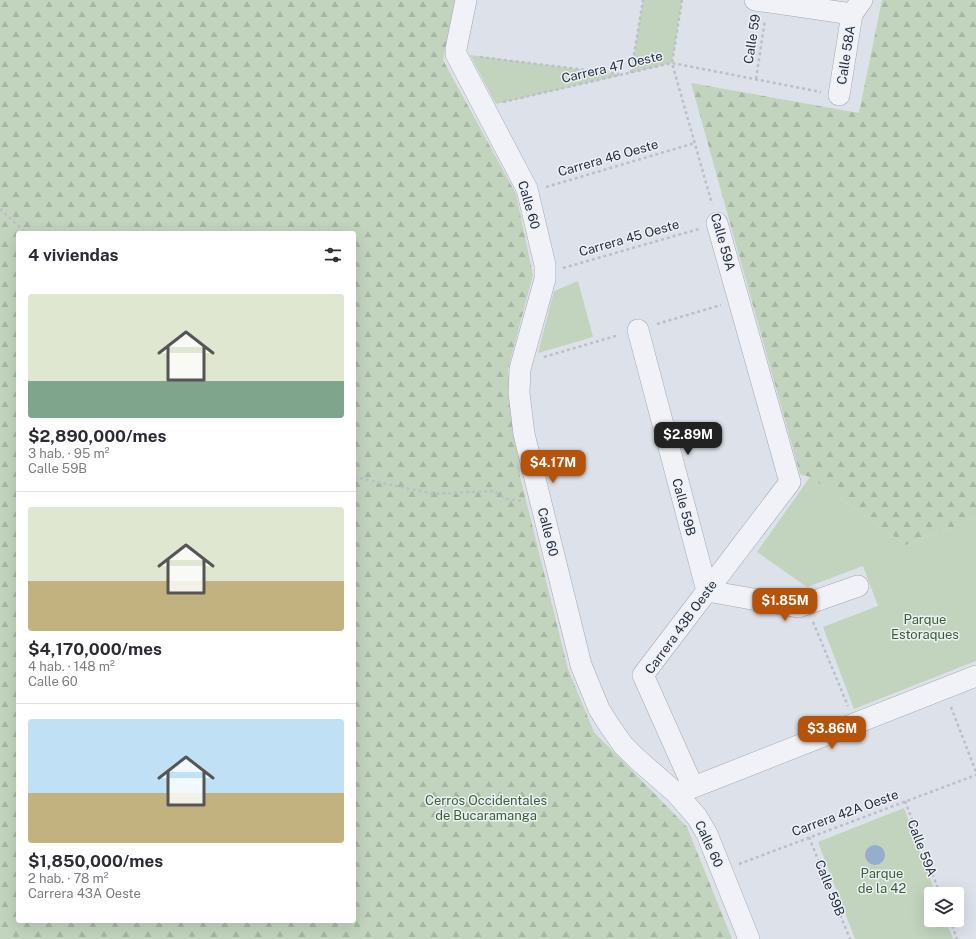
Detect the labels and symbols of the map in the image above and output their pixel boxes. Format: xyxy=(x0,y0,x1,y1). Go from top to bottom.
street label: Calle 59 xyxy=(741,13,763,65)
street label: Calle 58A xyxy=(834,24,858,86)
street label: Carrera 47 Oeste xyxy=(560,48,664,86)
street label: Carrera 46 Oeste xyxy=(556,137,660,179)
street label: Calle 60 xyxy=(515,179,543,231)
street label: Calle 59A xyxy=(708,211,738,273)
street label: Carrera 45 Oeste xyxy=(577,217,681,259)
pin: $2.89M xyxy=(655,422,721,456)
pin: $4.17M xyxy=(520,450,586,484)
street label: Calle 59B xyxy=(669,477,699,537)
street label: Calle 60 xyxy=(535,506,561,558)
street label: Carrera 43B Oeste xyxy=(642,577,720,677)
pin: $1.85M xyxy=(752,588,818,622)
park label: Parque Estoraques xyxy=(891,612,959,642)
pin: $3.86M xyxy=(799,716,865,750)
street label: Carrera 42A Oeste xyxy=(790,787,900,839)
park label: Cerros Occidentales de Bucaramanga xyxy=(425,793,547,823)
street label: Calle 60 xyxy=(692,818,726,870)
street label: Calle 59A xyxy=(904,818,940,878)
street label: Calle 59B xyxy=(812,858,848,918)
park label: Parque de la 42 xyxy=(858,866,906,896)

